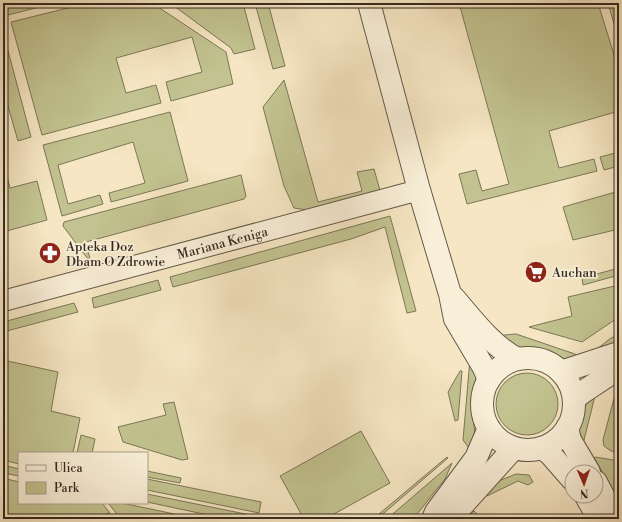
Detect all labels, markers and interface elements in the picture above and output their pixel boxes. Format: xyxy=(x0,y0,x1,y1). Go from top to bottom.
street label: Mariana Keniga xyxy=(175,224,270,263)
place label: Apteka Doz Dbam O Zdrowie xyxy=(65,239,166,270)
pharmacy icon: Apteka Doz Dbam O Zdrowie xyxy=(37,240,63,266)
supermarket icon: Auchan xyxy=(523,259,549,285)
place label: Auchan xyxy=(551,265,597,281)
legend xyxy=(18,452,148,504)
text: Ulica xyxy=(54,461,83,476)
north arrow xyxy=(564,464,604,504)
text: Park xyxy=(54,481,80,496)
text: N xyxy=(579,486,589,500)

